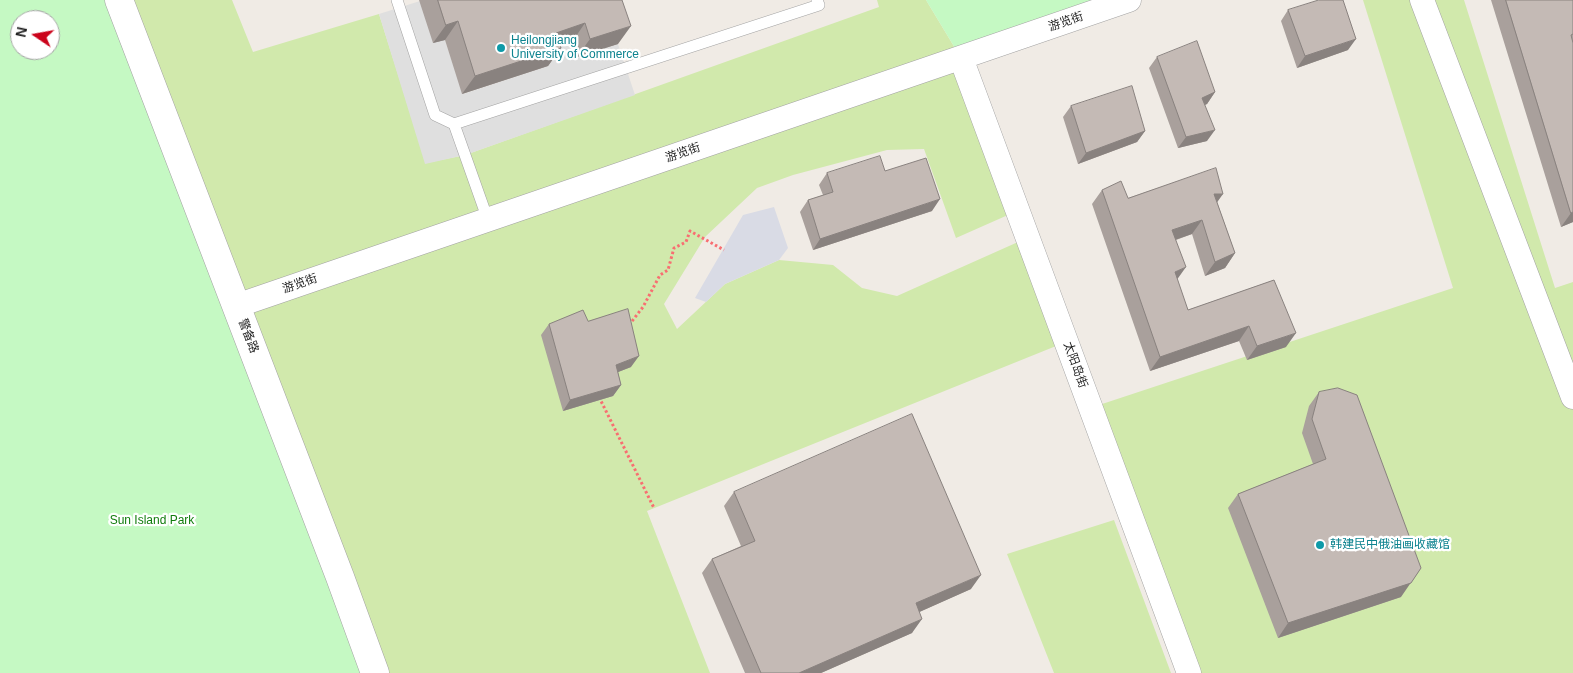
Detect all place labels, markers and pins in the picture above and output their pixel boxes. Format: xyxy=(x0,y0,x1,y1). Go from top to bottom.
place label: Heilongjiang University of Commerce xyxy=(511,34,639,62)
marker: Heilongjiang University of Commerce xyxy=(495,42,507,54)
place label: 韩建民中俄油画收藏馆 xyxy=(1330,538,1450,552)
marker: 韩建民中俄油画收藏馆 xyxy=(1314,539,1326,551)

